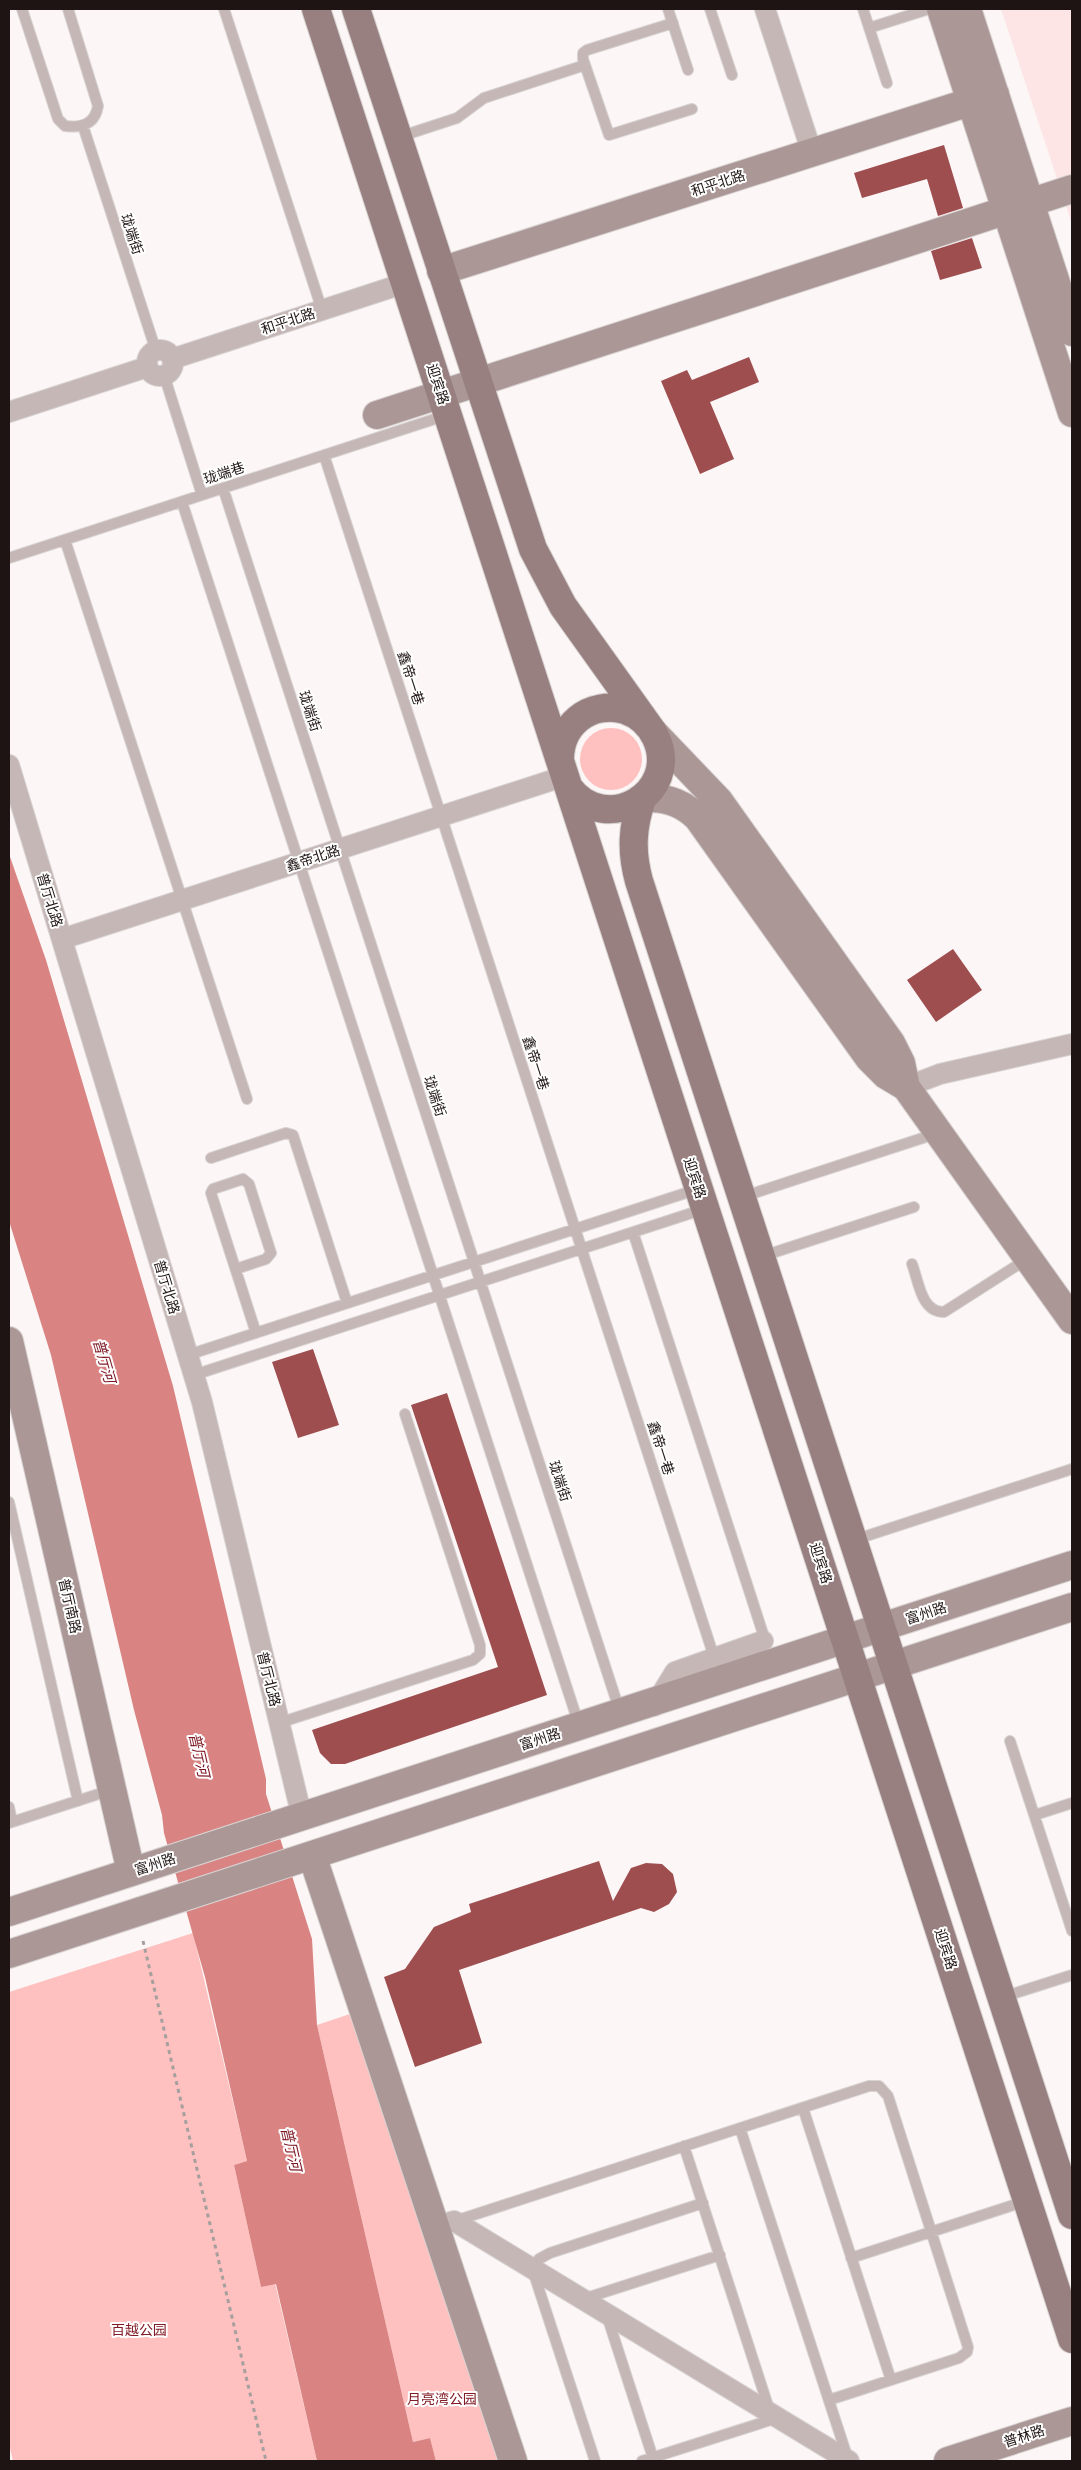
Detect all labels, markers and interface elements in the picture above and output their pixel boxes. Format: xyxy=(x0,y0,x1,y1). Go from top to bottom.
street label: 和平北路 xyxy=(689,166,747,200)
street label: 珑端街 xyxy=(117,211,147,257)
street label: 和平北路 xyxy=(259,304,317,338)
street label: 迎宾路 xyxy=(423,361,453,407)
street label: 珑端巷 xyxy=(201,458,247,488)
street label: 鑫帝一巷 xyxy=(394,649,428,707)
street label: 珑端街 xyxy=(295,688,325,734)
street label: 鑫帝北路 xyxy=(284,841,342,875)
street label: 普厅北路 xyxy=(33,871,67,929)
street label: 鑫帝一巷 xyxy=(519,1034,553,1092)
street label: 珑端街 xyxy=(420,1073,450,1119)
street label: 迎宾路 xyxy=(680,1155,710,1201)
street label: 普厅北路 xyxy=(150,1258,184,1316)
water label: 普厅河 xyxy=(89,1337,121,1388)
street label: 鑫帝一巷 xyxy=(644,1419,678,1477)
street label: 珑端街 xyxy=(545,1458,575,1504)
street label: 迎宾路 xyxy=(806,1540,836,1586)
street label: 普厅南路 xyxy=(55,1577,85,1635)
street label: 富州路 xyxy=(903,1598,949,1628)
street label: 普厅北路 xyxy=(253,1650,285,1708)
street label: 富州路 xyxy=(517,1724,563,1754)
water label: 普厅河 xyxy=(185,1731,214,1782)
street label: 富州路 xyxy=(132,1849,178,1879)
street label: 迎宾路 xyxy=(931,1926,961,1972)
water label: 普厅河 xyxy=(277,2125,306,2176)
park label: 百越公园 xyxy=(111,2321,167,2339)
park label: 月亮湾公园 xyxy=(407,2390,477,2408)
street label: 普林路 xyxy=(1001,2421,1047,2451)

